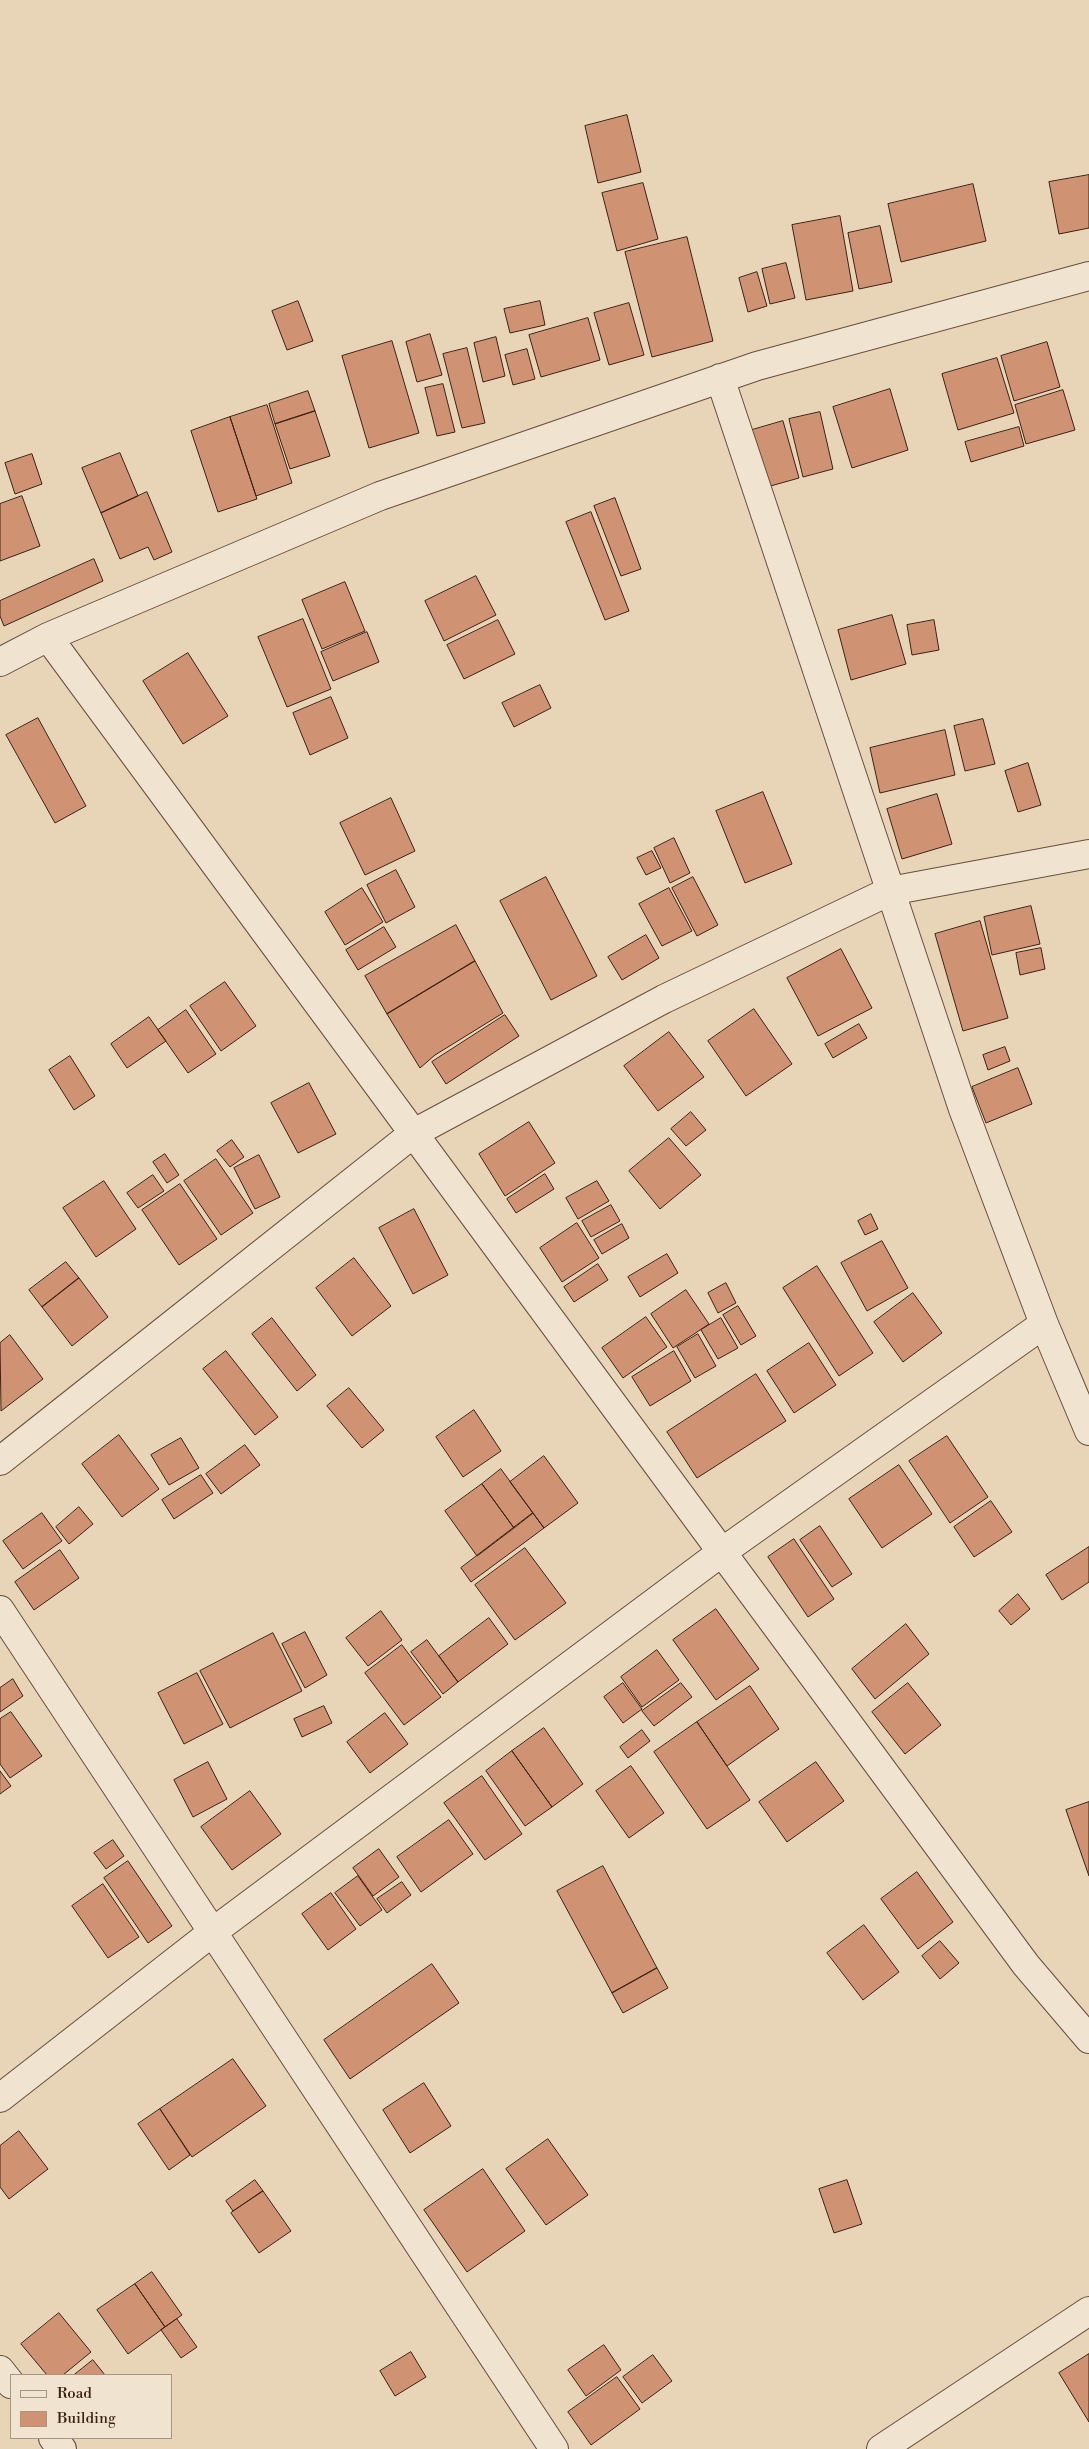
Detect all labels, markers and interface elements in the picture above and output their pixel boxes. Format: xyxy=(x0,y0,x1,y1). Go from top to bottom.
legend xyxy=(10,2374,172,2439)
text: Road xyxy=(57,2384,92,2403)
text: Building xyxy=(57,2409,116,2428)

